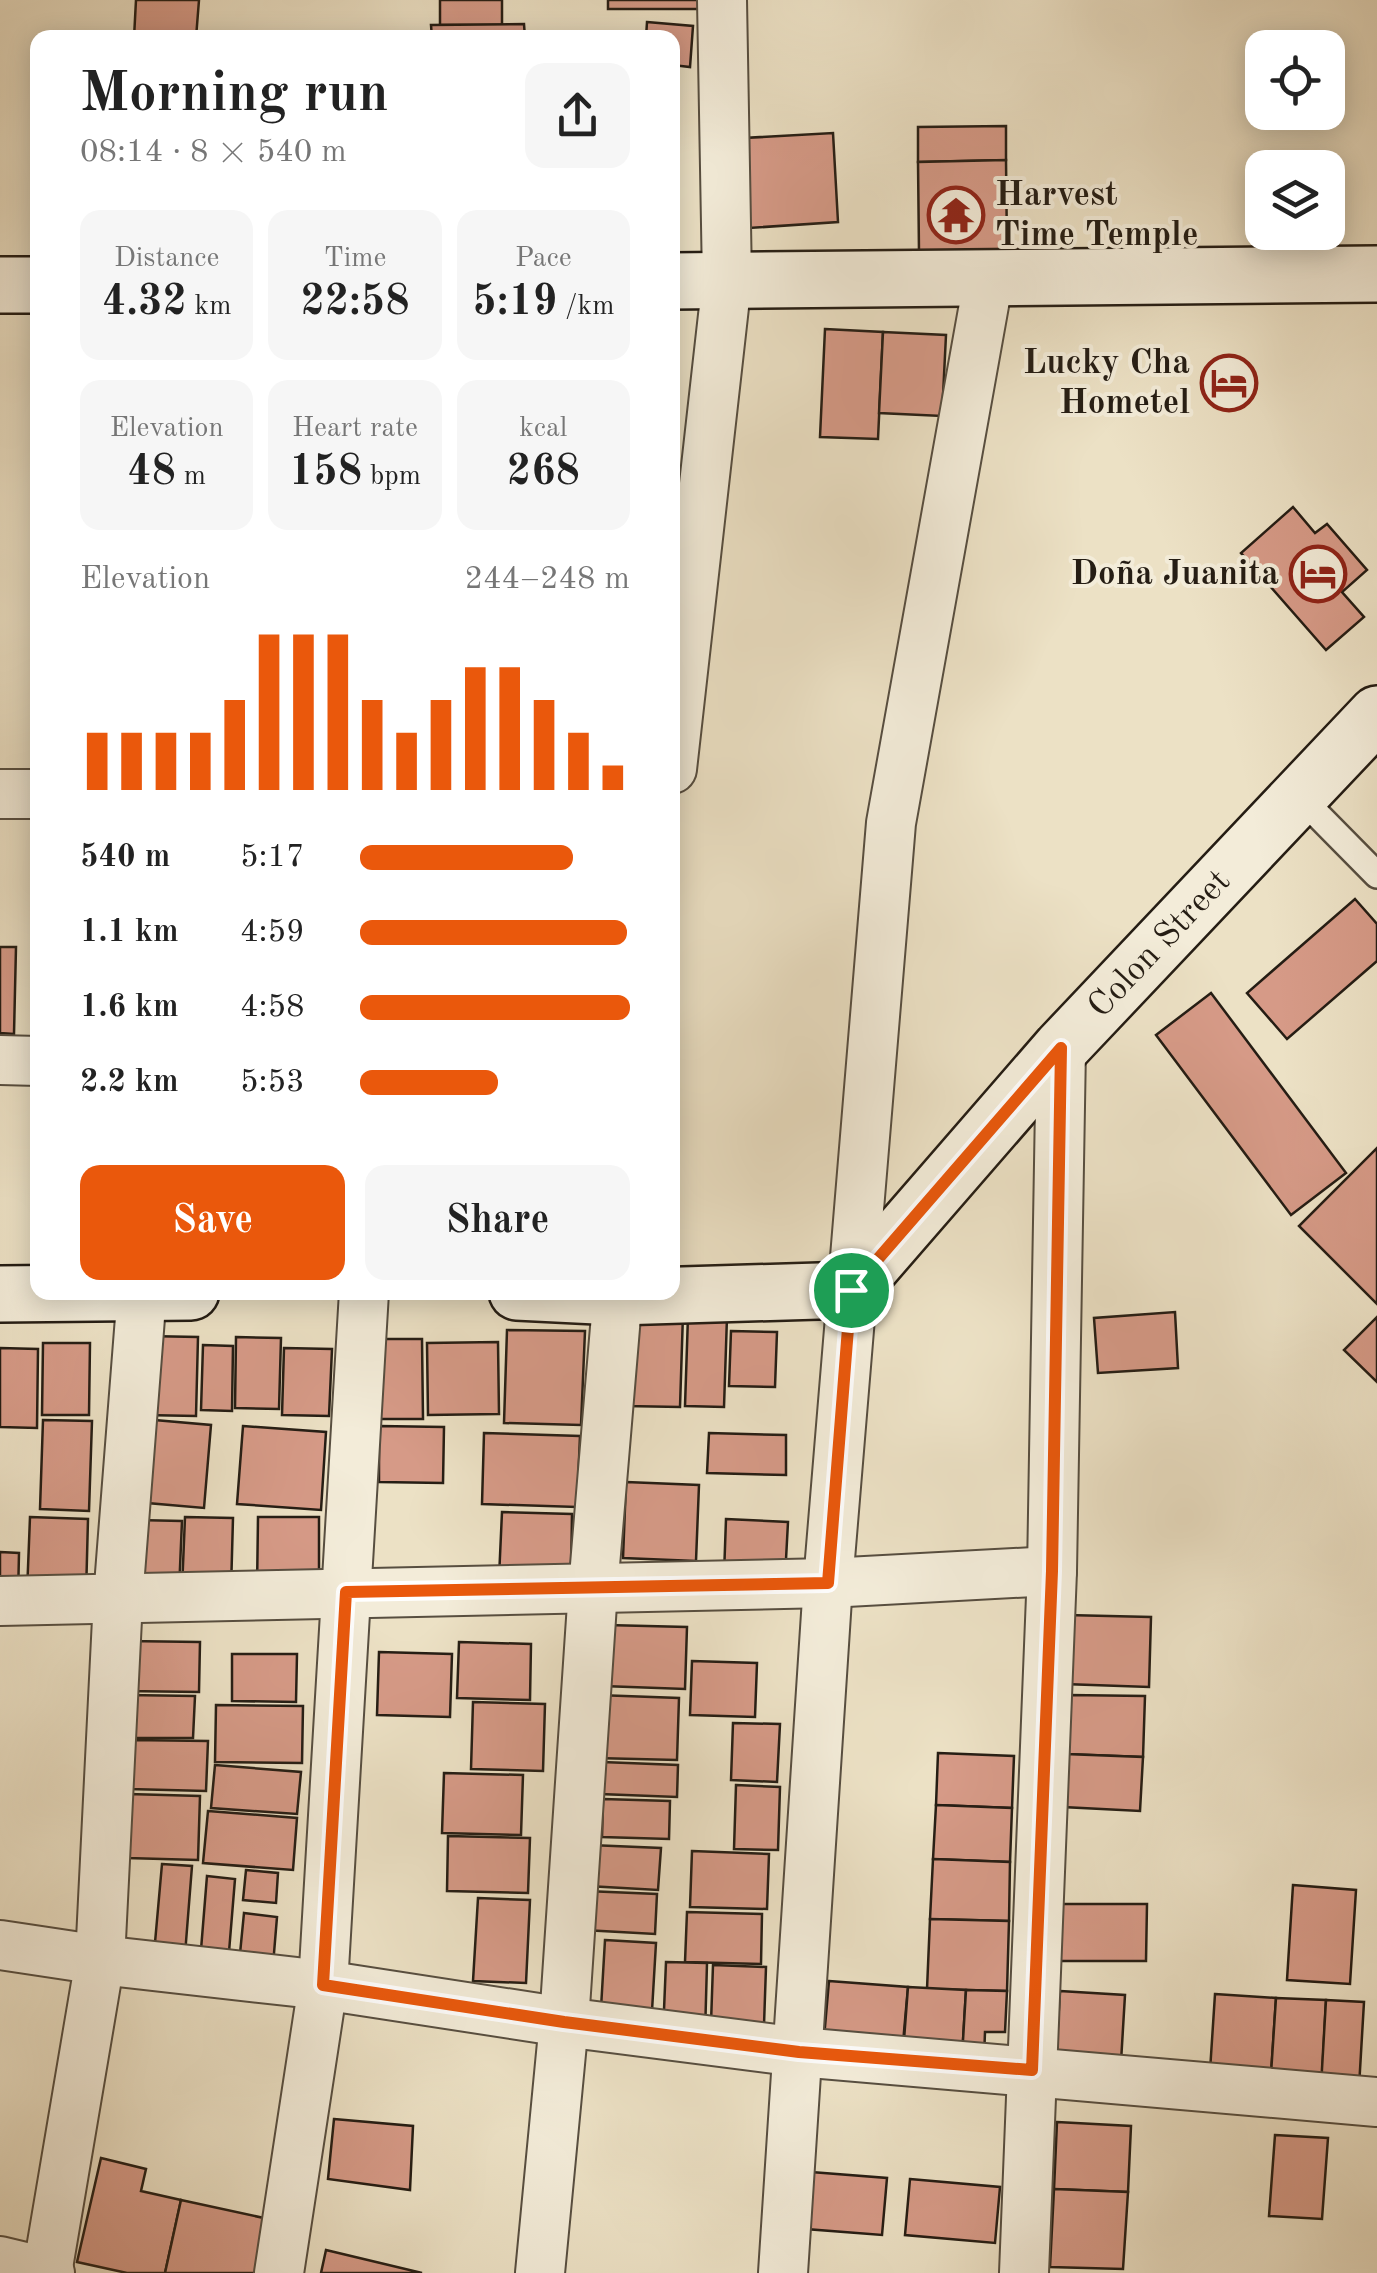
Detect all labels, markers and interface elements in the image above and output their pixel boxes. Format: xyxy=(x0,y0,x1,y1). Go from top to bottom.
map controls xyxy=(1245,30,1345,250)
button: locate xyxy=(1245,30,1345,130)
button: share xyxy=(525,63,630,168)
text: Morning run xyxy=(80,68,389,123)
text: 08:14 · 8 × 540 m xyxy=(80,137,347,169)
button: layers xyxy=(1245,150,1345,250)
place label: Harvest Time Temple xyxy=(995,178,1198,253)
temple icon: Harvest Time Temple xyxy=(926,185,986,245)
text: Distance xyxy=(114,245,219,273)
text: Time xyxy=(324,245,386,273)
text: Pace xyxy=(515,245,572,273)
text: 4.32 xyxy=(102,282,187,324)
text: 22:58 xyxy=(300,282,410,324)
text: 5:19 xyxy=(472,282,557,324)
text: km xyxy=(187,293,231,321)
text: /km xyxy=(557,293,614,321)
place label: Lucky Cha Hometel xyxy=(1023,346,1190,421)
hotel icon: Lucky Cha Hometel xyxy=(1199,353,1259,413)
text: Elevation xyxy=(110,415,224,443)
text: Heart rate xyxy=(292,415,418,443)
text: kcal xyxy=(519,415,567,443)
text: 48 xyxy=(127,452,176,494)
text: 158 xyxy=(289,452,362,494)
text: 268 xyxy=(507,452,580,494)
text: m xyxy=(176,463,206,491)
text: bpm xyxy=(362,463,421,491)
hotel icon: Doña Juanita xyxy=(1288,544,1348,604)
place label: Doña Juanita xyxy=(1071,557,1279,592)
text: Elevation xyxy=(80,564,210,596)
text: 244–248 m xyxy=(464,564,630,596)
text: 540 m xyxy=(80,842,170,874)
text: 5:17 xyxy=(240,842,305,874)
street label: Colon Street xyxy=(1082,863,1237,1025)
text: 1.1 km xyxy=(80,917,179,949)
text: 4:59 xyxy=(240,917,305,949)
text: 1.6 km xyxy=(80,992,179,1024)
text: 4:58 xyxy=(240,992,305,1024)
text: 2.2 km xyxy=(80,1067,179,1099)
text: 5:53 xyxy=(240,1067,305,1099)
button: Save xyxy=(80,1165,345,1280)
button: Share xyxy=(365,1165,630,1280)
pin xyxy=(809,1248,894,1333)
icon: arrive xyxy=(824,1263,879,1318)

